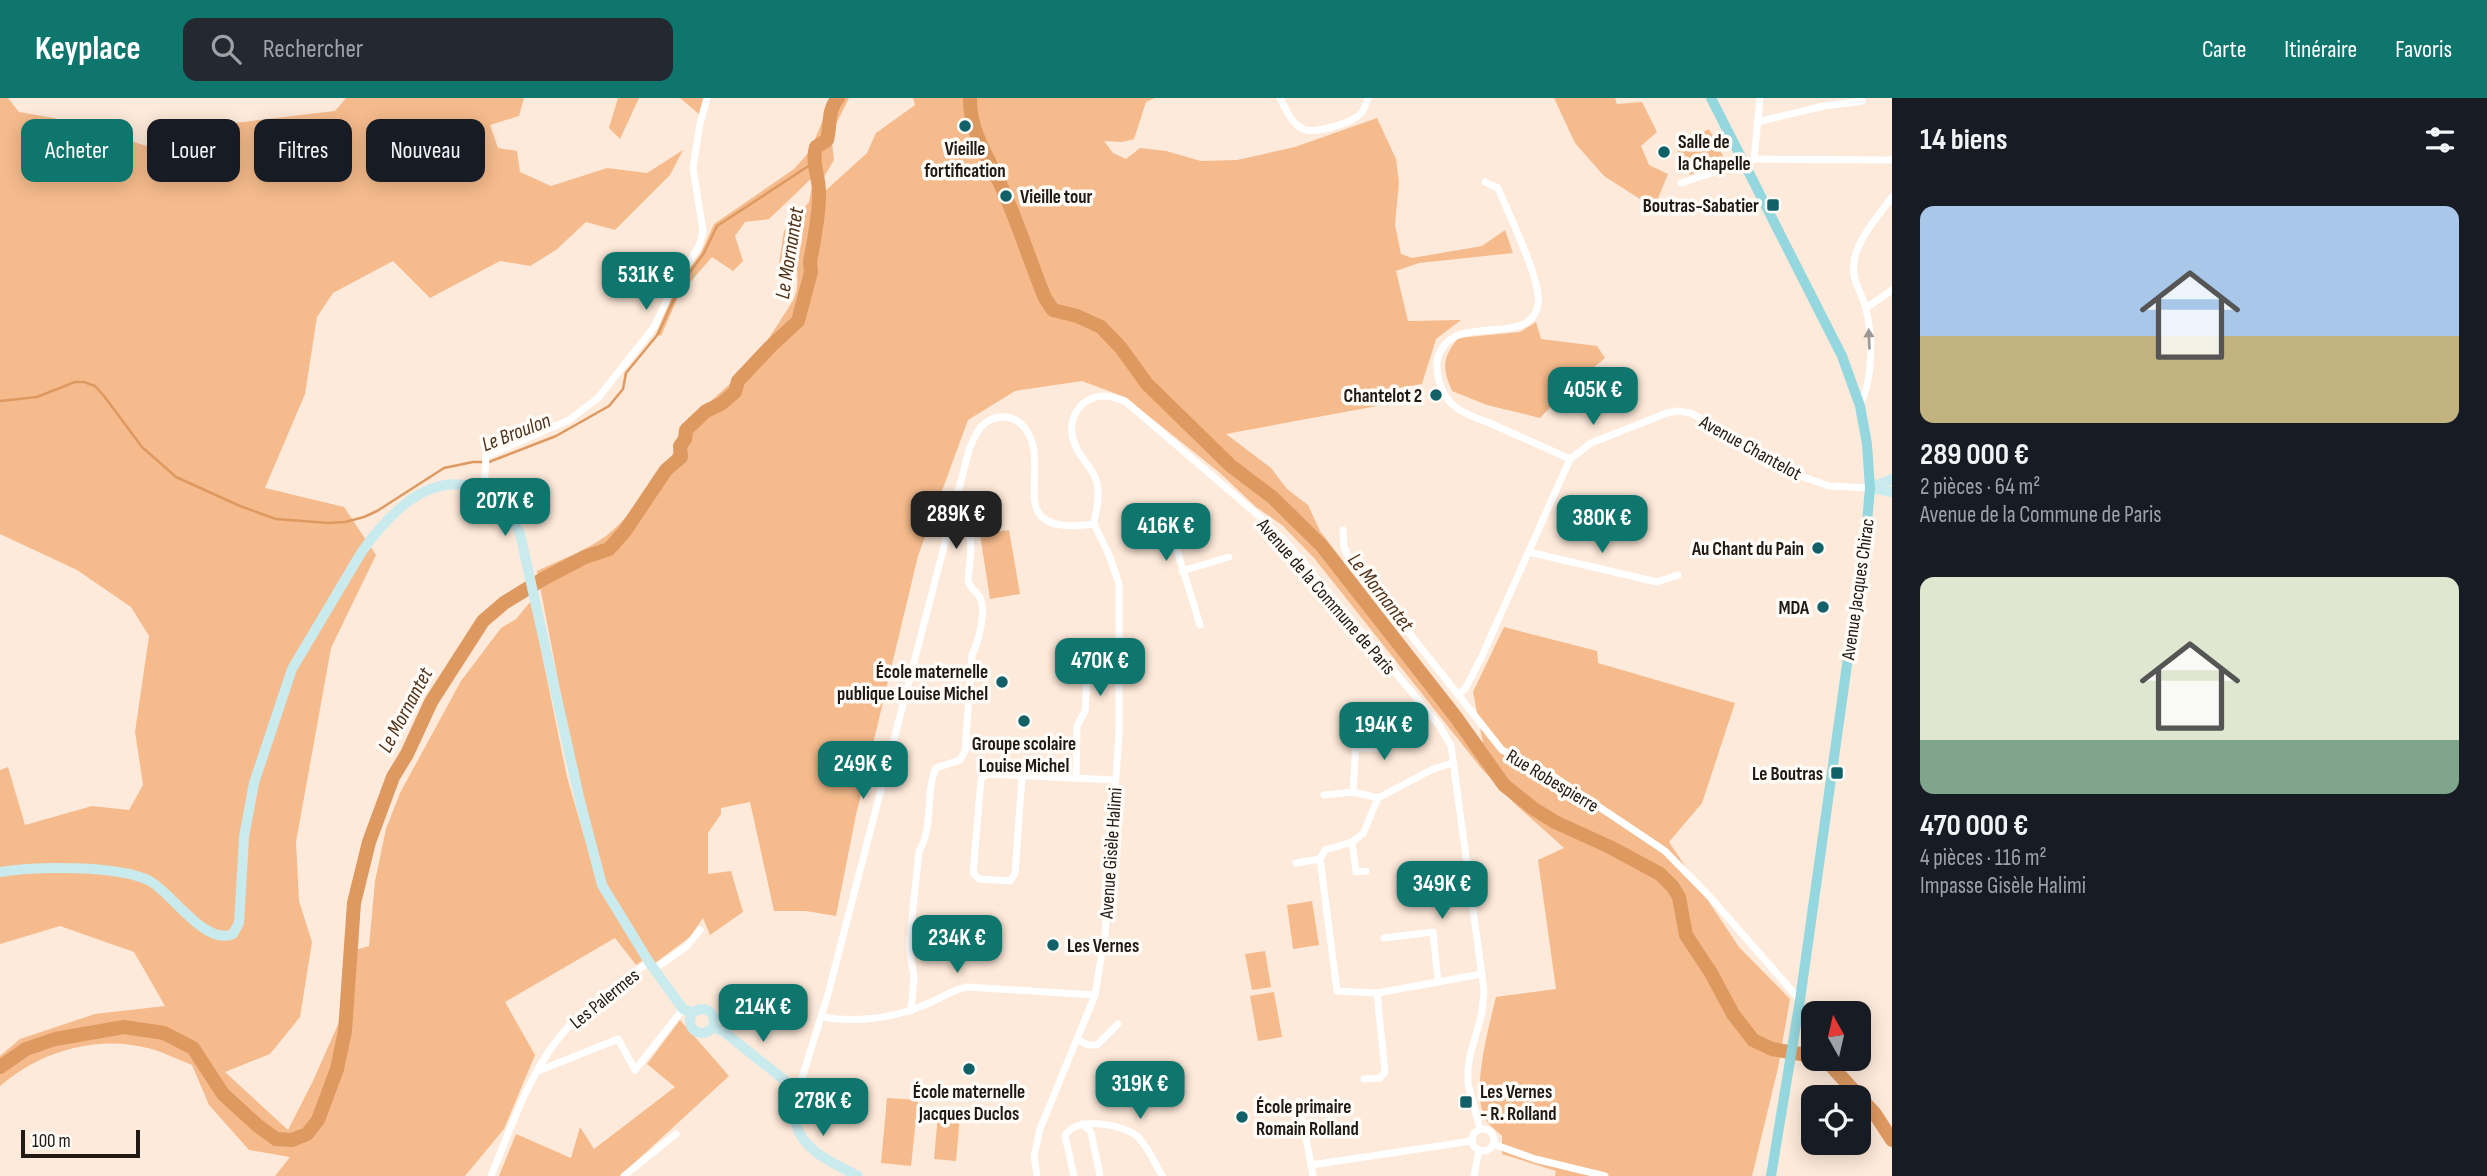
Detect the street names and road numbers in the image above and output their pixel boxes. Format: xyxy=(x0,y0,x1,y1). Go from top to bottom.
street label: Avenue Chantelot xyxy=(1694,410,1805,486)
street label: Avenue de la Commune de Paris xyxy=(1251,513,1400,680)
street label: Avenue Jacques Chirac xyxy=(1837,517,1880,662)
street label: Rue Robespierre xyxy=(1502,745,1602,818)
street label: Avenue Gisèle Halimi xyxy=(1095,787,1128,920)
street label: Les Palermes xyxy=(566,964,644,1034)

